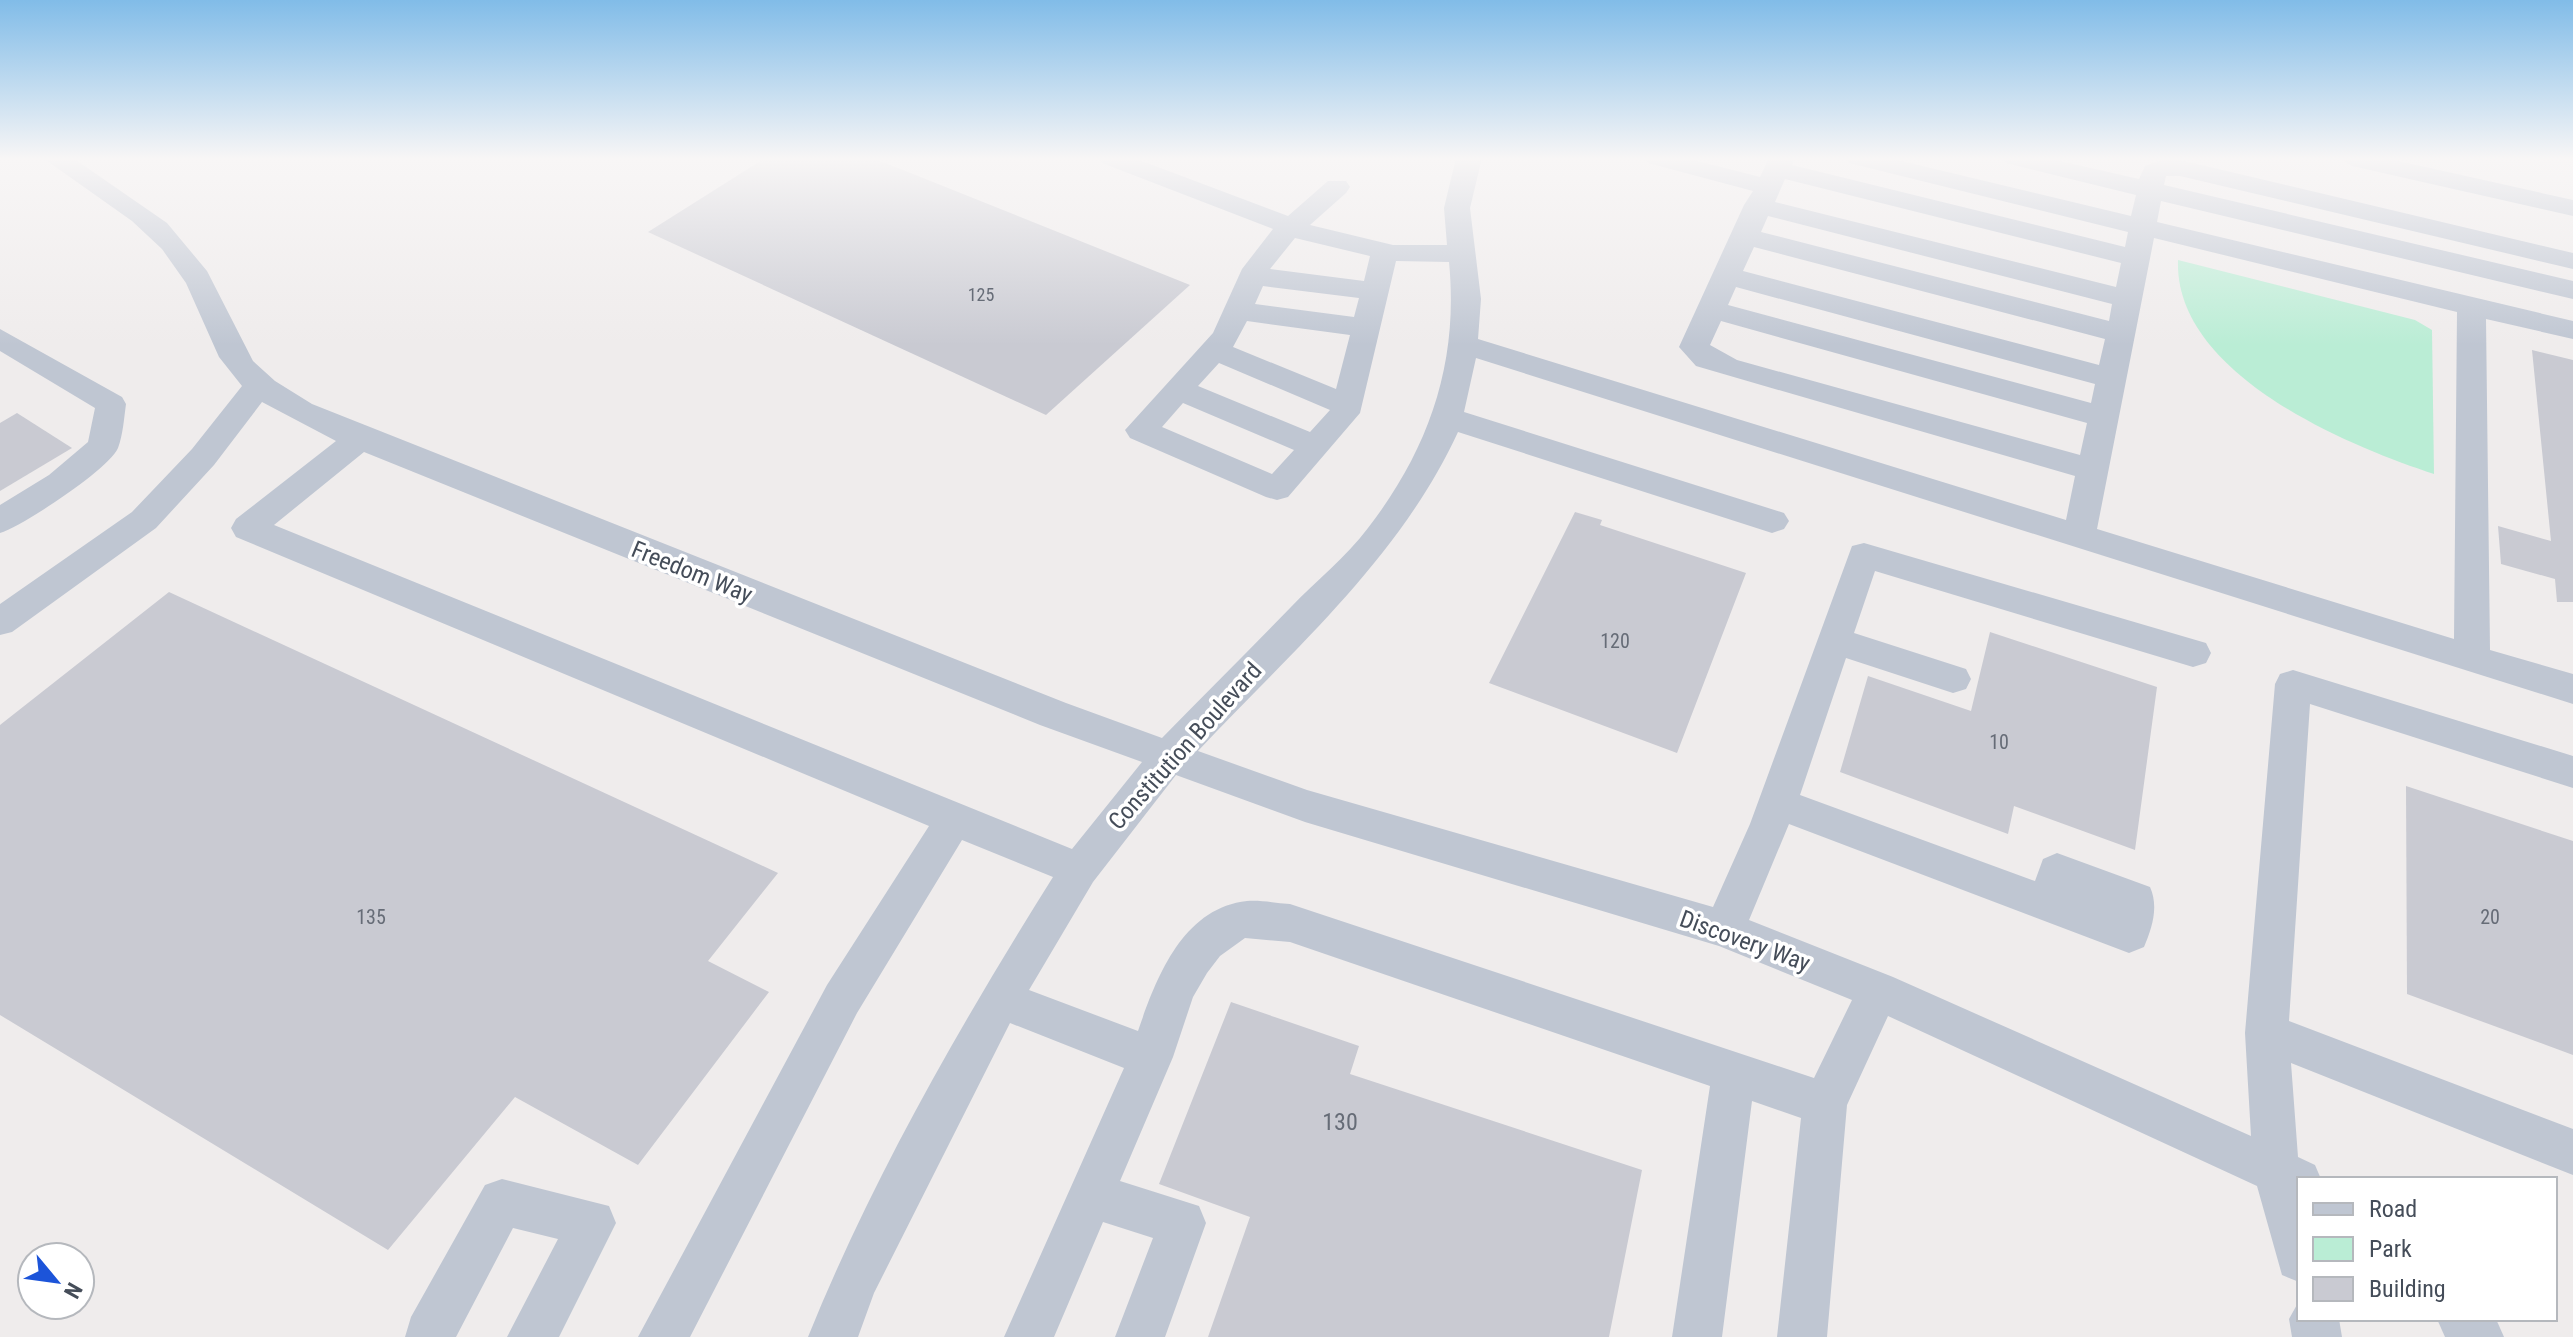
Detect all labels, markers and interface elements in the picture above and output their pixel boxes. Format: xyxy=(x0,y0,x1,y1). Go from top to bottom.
house number: 125 xyxy=(968,284,994,305)
street label: Freedom Way xyxy=(628,535,756,609)
house number: 120 xyxy=(1600,629,1630,653)
street label: Constitution Boulevard xyxy=(1103,657,1267,835)
house number: 10 xyxy=(1989,730,2009,754)
street label: Discovery Way xyxy=(1676,904,1814,978)
house number: 135 xyxy=(356,905,386,929)
house number: 20 xyxy=(2480,905,2500,929)
house number: 130 xyxy=(1322,1108,1358,1136)
legend xyxy=(2297,1177,2557,1321)
text: Road xyxy=(2369,1195,2417,1223)
text: Park xyxy=(2369,1235,2412,1263)
north arrow xyxy=(16,1241,96,1321)
text: Building xyxy=(2369,1275,2446,1303)
text: N xyxy=(59,1278,87,1302)

